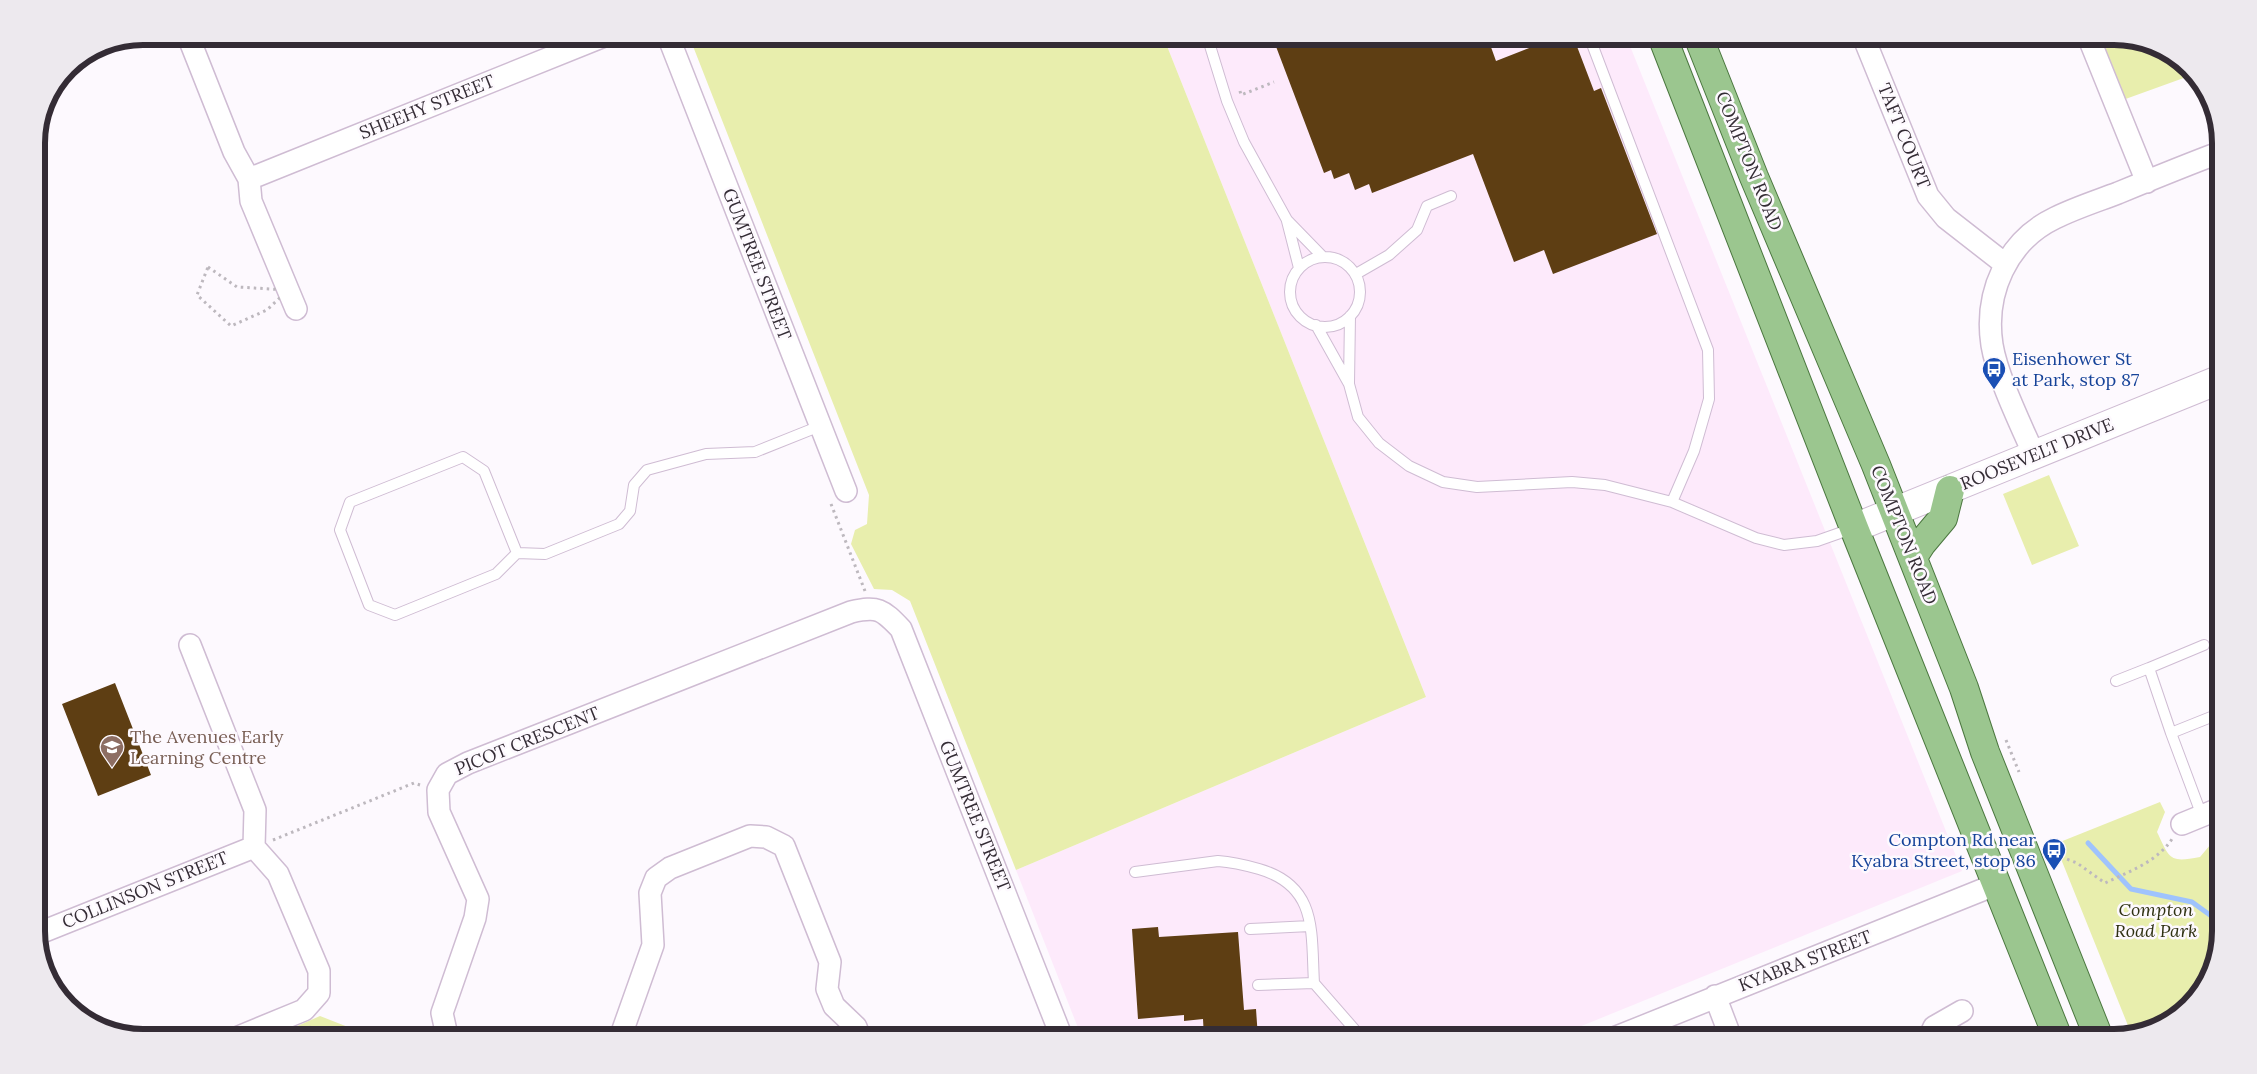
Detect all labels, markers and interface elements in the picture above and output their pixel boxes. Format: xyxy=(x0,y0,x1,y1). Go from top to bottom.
street label: SHEEHY STREET xyxy=(356,69,498,144)
street label: TAFT COURT xyxy=(1873,80,1936,192)
street label: COMPTON ROAD xyxy=(1711,88,1788,234)
street label: GUMTREE STREET xyxy=(718,185,797,343)
place label: Eisenhower St at Park, stop 87 xyxy=(2012,347,2139,391)
bus stop icon: Eisenhower St at Park, stop 87 xyxy=(1981,356,2007,390)
street label: ROOSEVELT DRIVE xyxy=(1957,412,2117,495)
street label: COMPTON ROAD xyxy=(1866,462,1943,608)
street label: PICOT CRESCENT xyxy=(451,701,603,780)
place label: The Avenues Early Learning Centre xyxy=(130,725,284,769)
school or university icon: The Avenues Early Learning Centre xyxy=(99,734,125,768)
street label: GUMTREE STREET xyxy=(935,737,1016,895)
place label: Compton Rd near Kyabra Street, stop 86 xyxy=(1851,828,2036,872)
bus stop icon: Compton Rd near Kyabra Street, stop 86 xyxy=(2041,837,2067,871)
street label: COLLINSON STREET xyxy=(58,846,232,933)
park label: Compton Road Park xyxy=(2115,898,2197,942)
street label: KYABRA STREET xyxy=(1735,924,1875,996)

